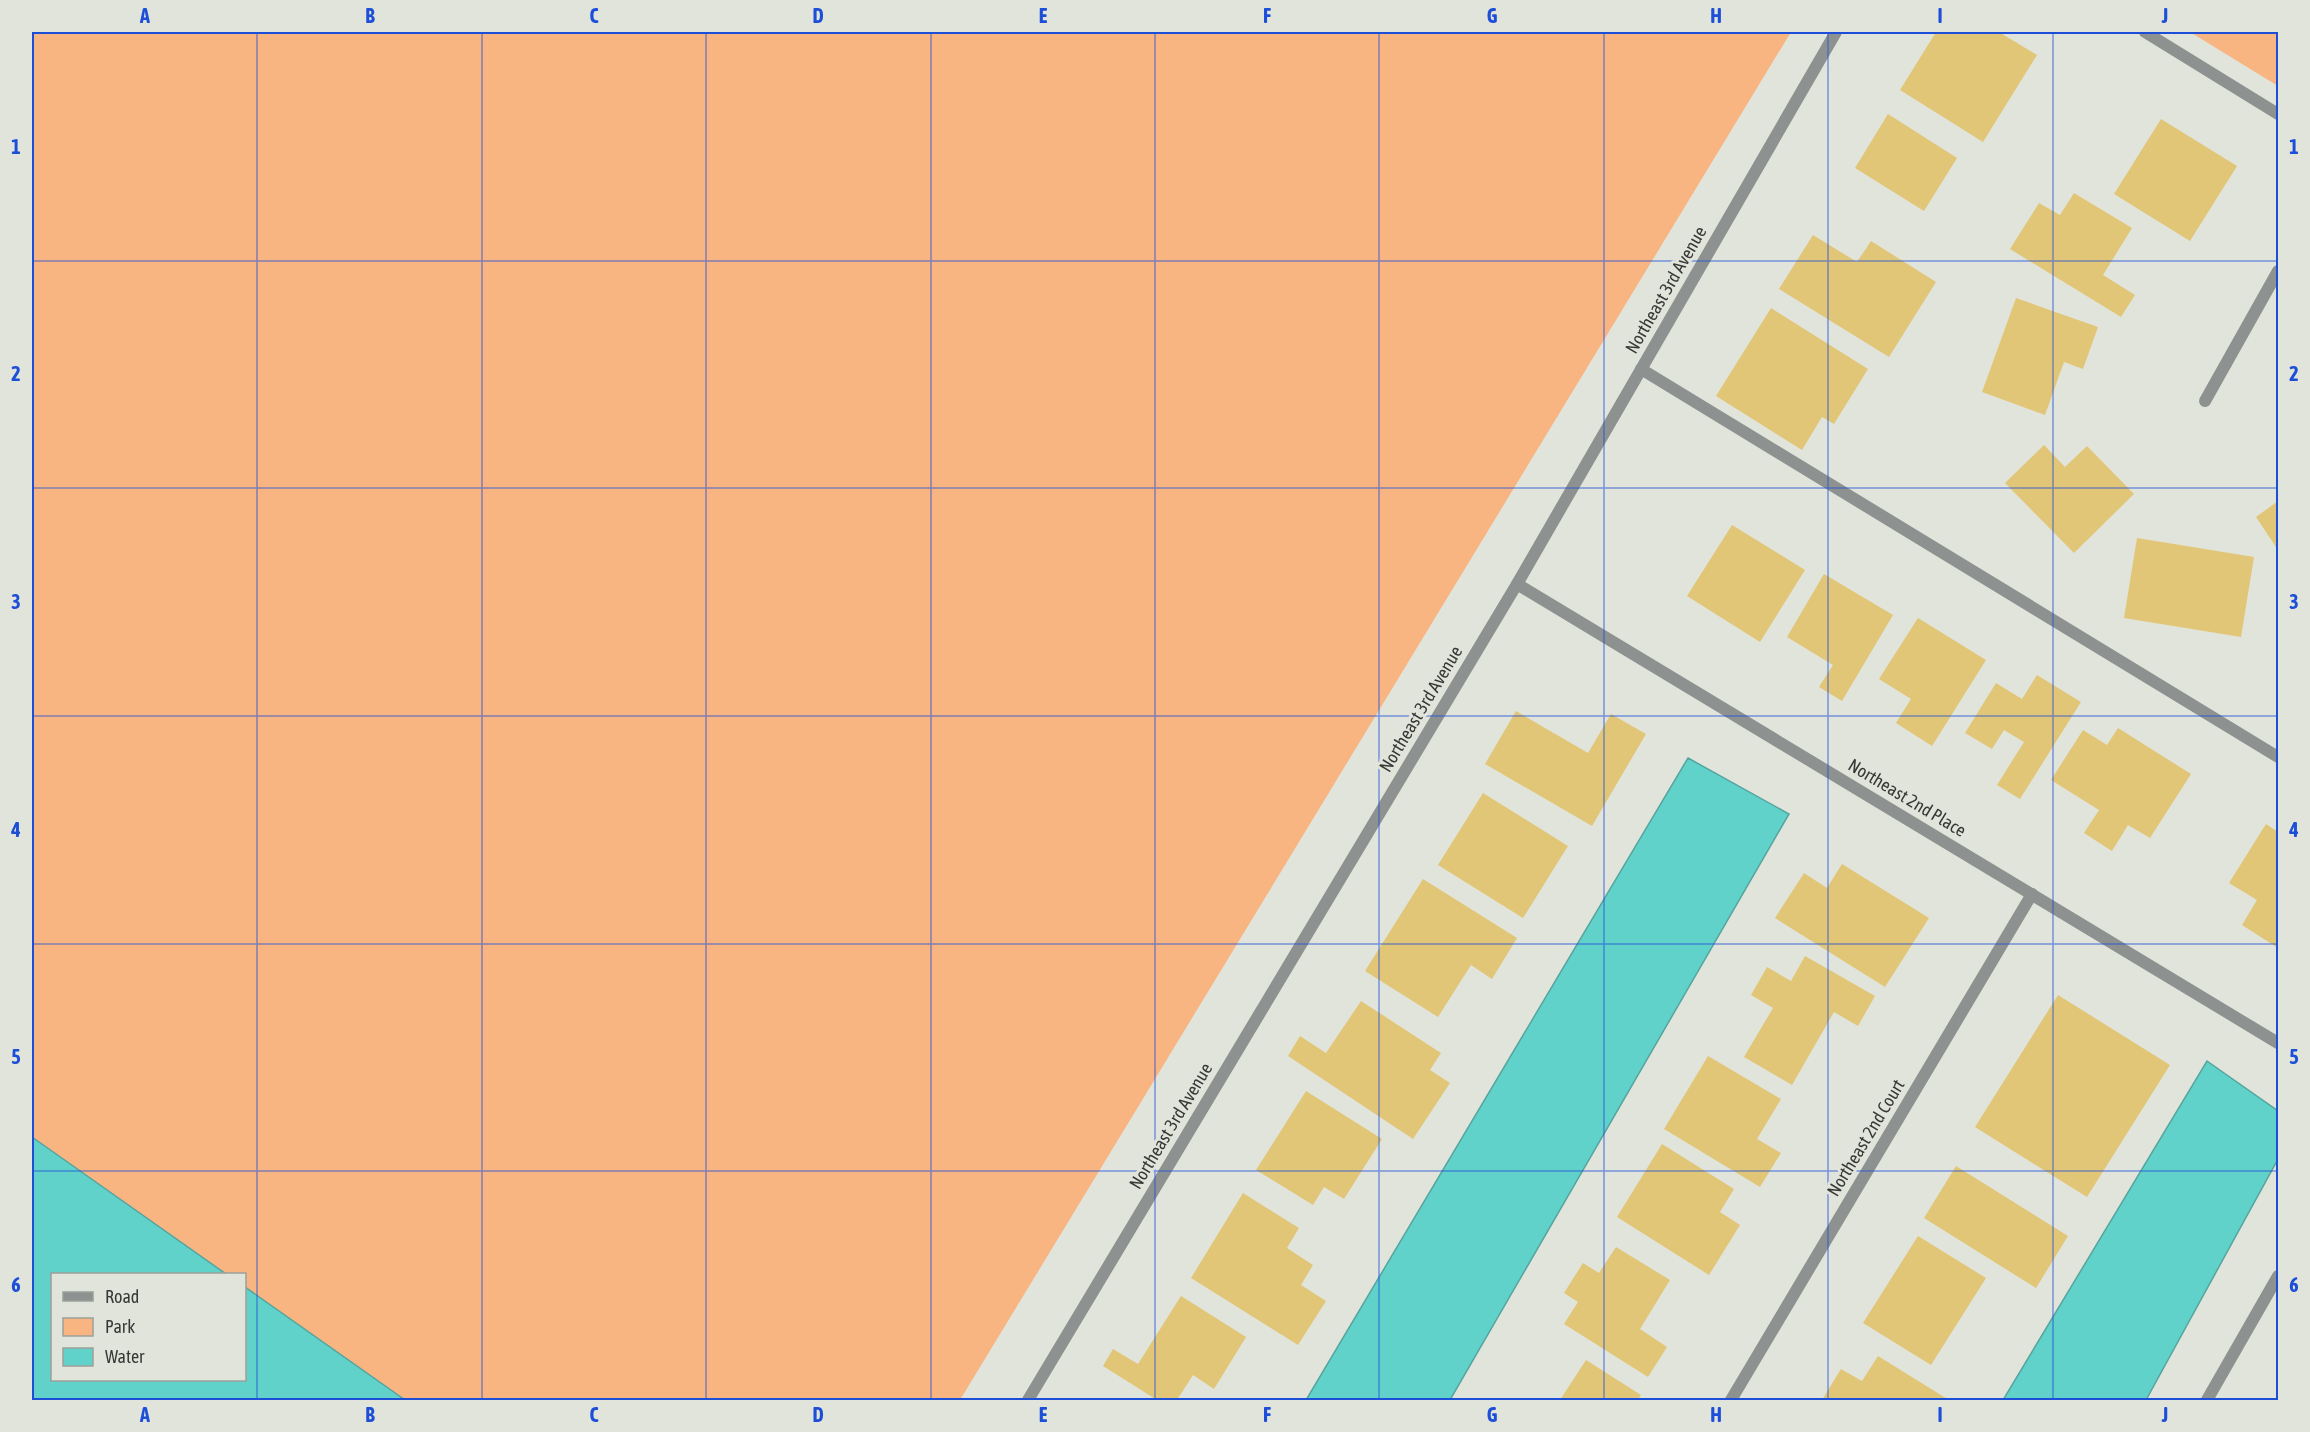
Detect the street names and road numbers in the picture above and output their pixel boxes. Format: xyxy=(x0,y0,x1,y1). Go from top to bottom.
street label: Northeast 3rd Avenue xyxy=(1621,222,1710,357)
street label: Northeast 3rd Avenue xyxy=(1375,642,1466,776)
street label: Northeast 2nd Place xyxy=(1845,754,1970,841)
street label: Northeast 3rd Avenue xyxy=(1125,1059,1216,1193)
street label: Northeast 2nd Court xyxy=(1822,1076,1909,1200)

